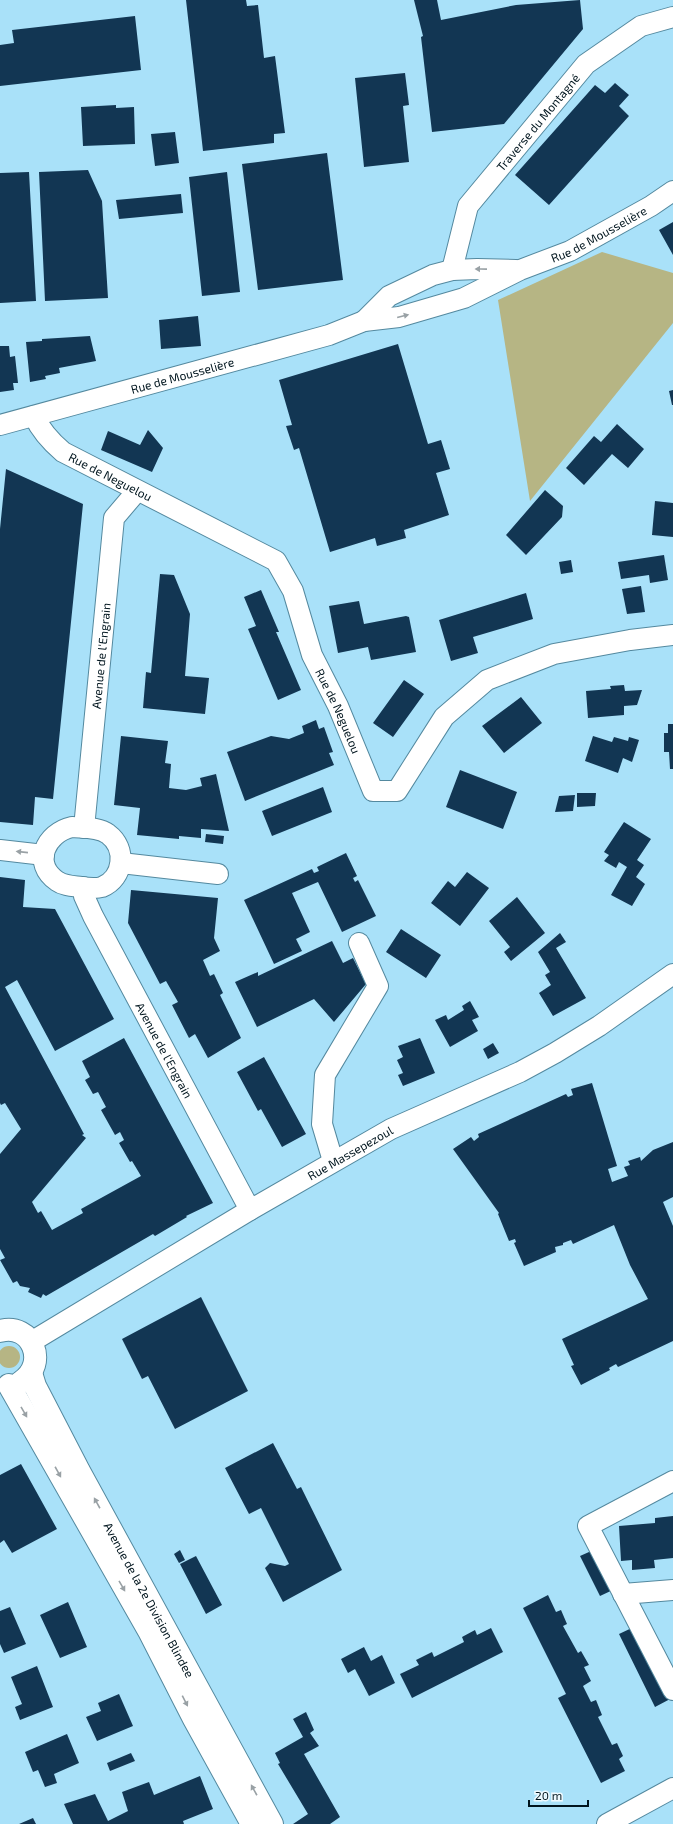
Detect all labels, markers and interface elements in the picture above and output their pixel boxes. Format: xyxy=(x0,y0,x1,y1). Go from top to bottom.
street label: Traverse du Montagné xyxy=(493,71,582,174)
street label: Rue de Mousselière xyxy=(549,203,649,265)
one-way arrow xyxy=(474,266,487,272)
one-way arrow xyxy=(397,313,409,319)
street label: Rue de Mousselière xyxy=(129,354,235,396)
street label: Rue de Neguelou xyxy=(67,449,154,503)
street label: Avenue de l'Engrain xyxy=(89,602,113,710)
street label: Rue de Neguelou xyxy=(313,666,364,755)
one-way arrow xyxy=(16,849,28,856)
street label: Avenue de l'Engrain xyxy=(133,1000,196,1100)
street label: Rue Massepezoul xyxy=(305,1122,395,1183)
one-way arrow xyxy=(21,1406,28,1417)
one-way arrow xyxy=(55,1466,62,1478)
one-way arrow xyxy=(94,1497,101,1509)
street label: Avenue de la 2e Division Blindee xyxy=(101,1520,197,1680)
one-way arrow xyxy=(119,1580,126,1592)
one-way arrow xyxy=(182,1695,188,1707)
scale bar xyxy=(529,1782,588,1808)
one-way arrow xyxy=(250,1784,257,1796)
text: 20 m xyxy=(535,1788,562,1802)

